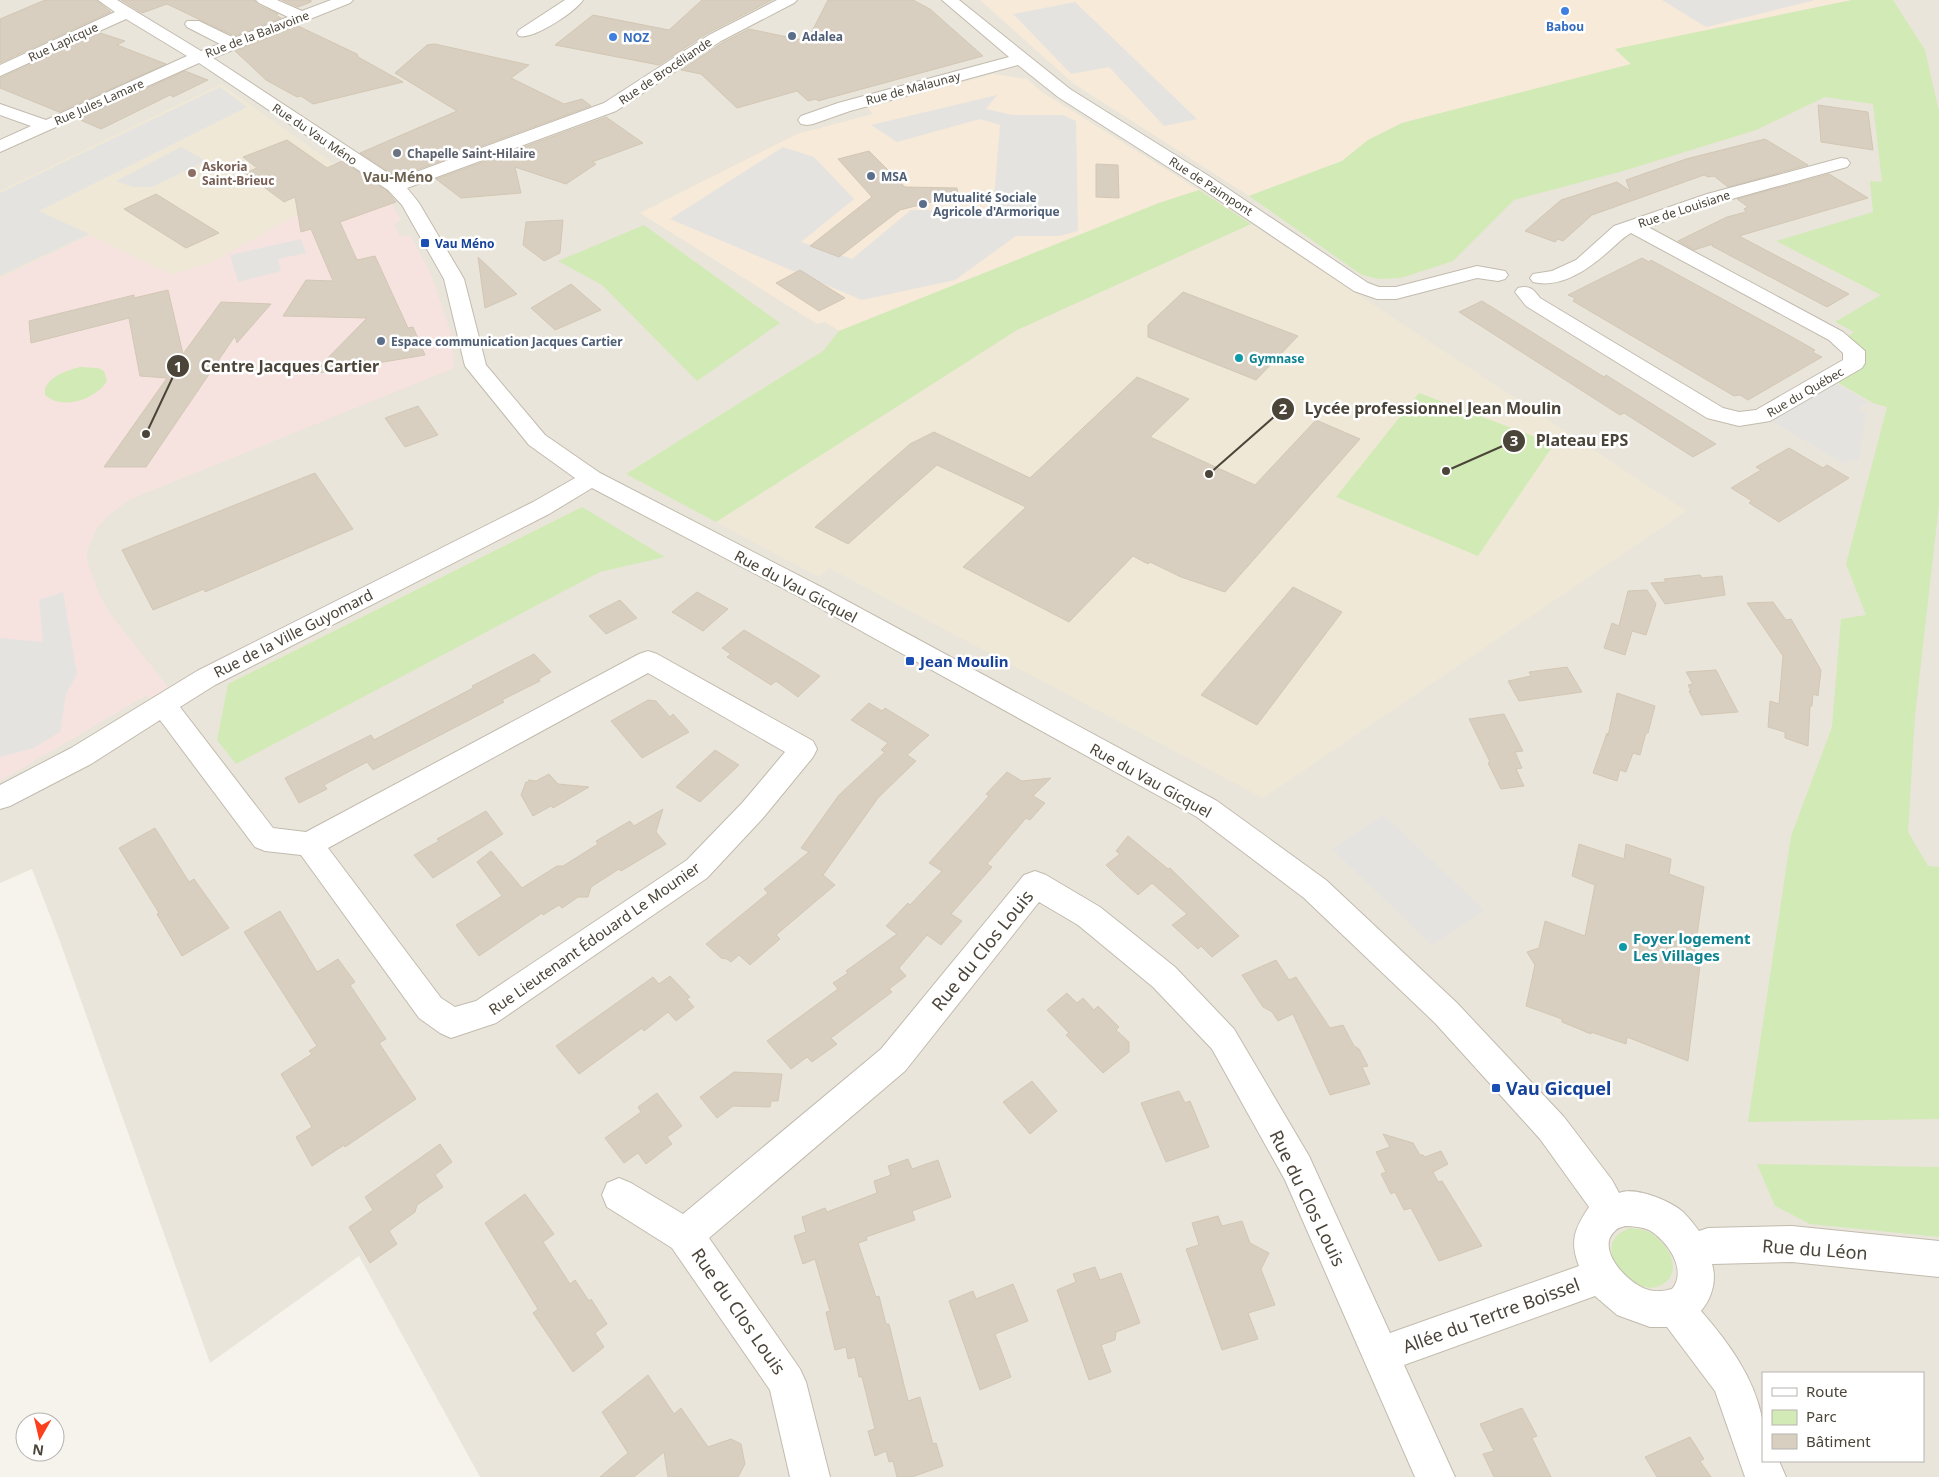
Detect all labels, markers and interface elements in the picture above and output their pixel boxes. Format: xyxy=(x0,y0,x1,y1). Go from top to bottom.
marker: Babou xyxy=(1559,5,1571,17)
street label: Rue de la Balavoine xyxy=(203,6,312,62)
street label: Rue Lapicque xyxy=(25,18,101,66)
place label: Babou xyxy=(1546,18,1584,35)
place label: Adalea xyxy=(802,28,843,45)
place label: NOZ xyxy=(623,29,649,46)
marker: Adalea xyxy=(786,30,798,42)
marker: NOZ xyxy=(607,31,619,43)
street label: Rue de Brocéliande xyxy=(615,33,715,108)
street label: Rue de Malaunay xyxy=(864,67,963,109)
street label: Rue Jules Lamare xyxy=(51,74,147,129)
street label: Rue du Vau Méno xyxy=(269,99,361,169)
place label: Chapelle Saint-Hilaire xyxy=(407,145,536,162)
marker: Chapelle Saint-Hilaire xyxy=(391,147,403,159)
street label: Rue de Paimpont xyxy=(1166,153,1257,220)
place label: Askoria Saint-Brieuc xyxy=(202,158,274,189)
marker: Askoria Saint-Brieuc xyxy=(186,167,198,179)
district label: Vau-Méno xyxy=(363,167,433,186)
place label: MSA xyxy=(881,168,908,185)
marker: MSA xyxy=(865,170,877,182)
street label: Rue de Louisiane xyxy=(1636,186,1732,232)
place label: Mutualité Sociale Agricole d'Armorique xyxy=(933,189,1060,220)
marker: Mutualité Sociale Agricole d'Armorique xyxy=(917,198,929,210)
place label: Vau Méno xyxy=(435,235,494,252)
marker: Vau Méno xyxy=(419,237,431,249)
place label: Espace communication Jacques Cartier xyxy=(391,333,623,350)
marker: Espace communication Jacques Cartier xyxy=(375,335,387,347)
place label: Gymnase xyxy=(1249,350,1304,367)
callout: Centre Jacques Cartier xyxy=(166,351,389,382)
marker: Gymnase xyxy=(1233,352,1245,364)
text: Centre Jacques Cartier xyxy=(201,355,379,377)
text: 1 xyxy=(174,356,182,376)
street label: Rue du Québec xyxy=(1763,363,1847,421)
callout: Lycée professionnel Jean Moulin xyxy=(1270,393,1572,424)
text: Lycée professionnel Jean Moulin xyxy=(1305,397,1561,419)
text: 2 xyxy=(1279,398,1288,418)
callout: Plateau EPS xyxy=(1501,425,1639,456)
text: Plateau EPS xyxy=(1536,429,1629,451)
text: 3 xyxy=(1510,430,1518,450)
street label: Rue du Vau Gicquel xyxy=(731,545,861,627)
street label: Rue de la Ville Guyomard xyxy=(210,584,376,682)
place label: Jean Moulin xyxy=(918,651,1009,671)
marker: Jean Moulin xyxy=(904,655,916,667)
street label: Rue du Vau Gicquel xyxy=(1086,738,1216,822)
street label: Rue Lieutenant Édouard Le Mounier xyxy=(484,857,704,1019)
street label: Rue du Clos Louis xyxy=(926,885,1038,1015)
place label: Foyer logement Les Villages xyxy=(1633,928,1751,965)
marker: Foyer logement Les Villages xyxy=(1617,941,1629,953)
place label: Vau Gicquel xyxy=(1506,1076,1611,1100)
marker: Vau Gicquel xyxy=(1490,1082,1502,1094)
street label: Rue du Clos Louis xyxy=(1265,1126,1351,1270)
street label: Rue du Léon xyxy=(1761,1233,1869,1265)
street label: Rue du Clos Louis xyxy=(686,1243,792,1379)
street label: Allée du Tertre Boissel xyxy=(1399,1272,1583,1358)
legend xyxy=(1762,1372,1924,1462)
text: Route xyxy=(1806,1381,1848,1401)
text: Parc xyxy=(1806,1406,1837,1426)
north arrow xyxy=(15,1412,65,1462)
text: Bâtiment xyxy=(1806,1431,1871,1451)
text: N xyxy=(31,1440,45,1461)

